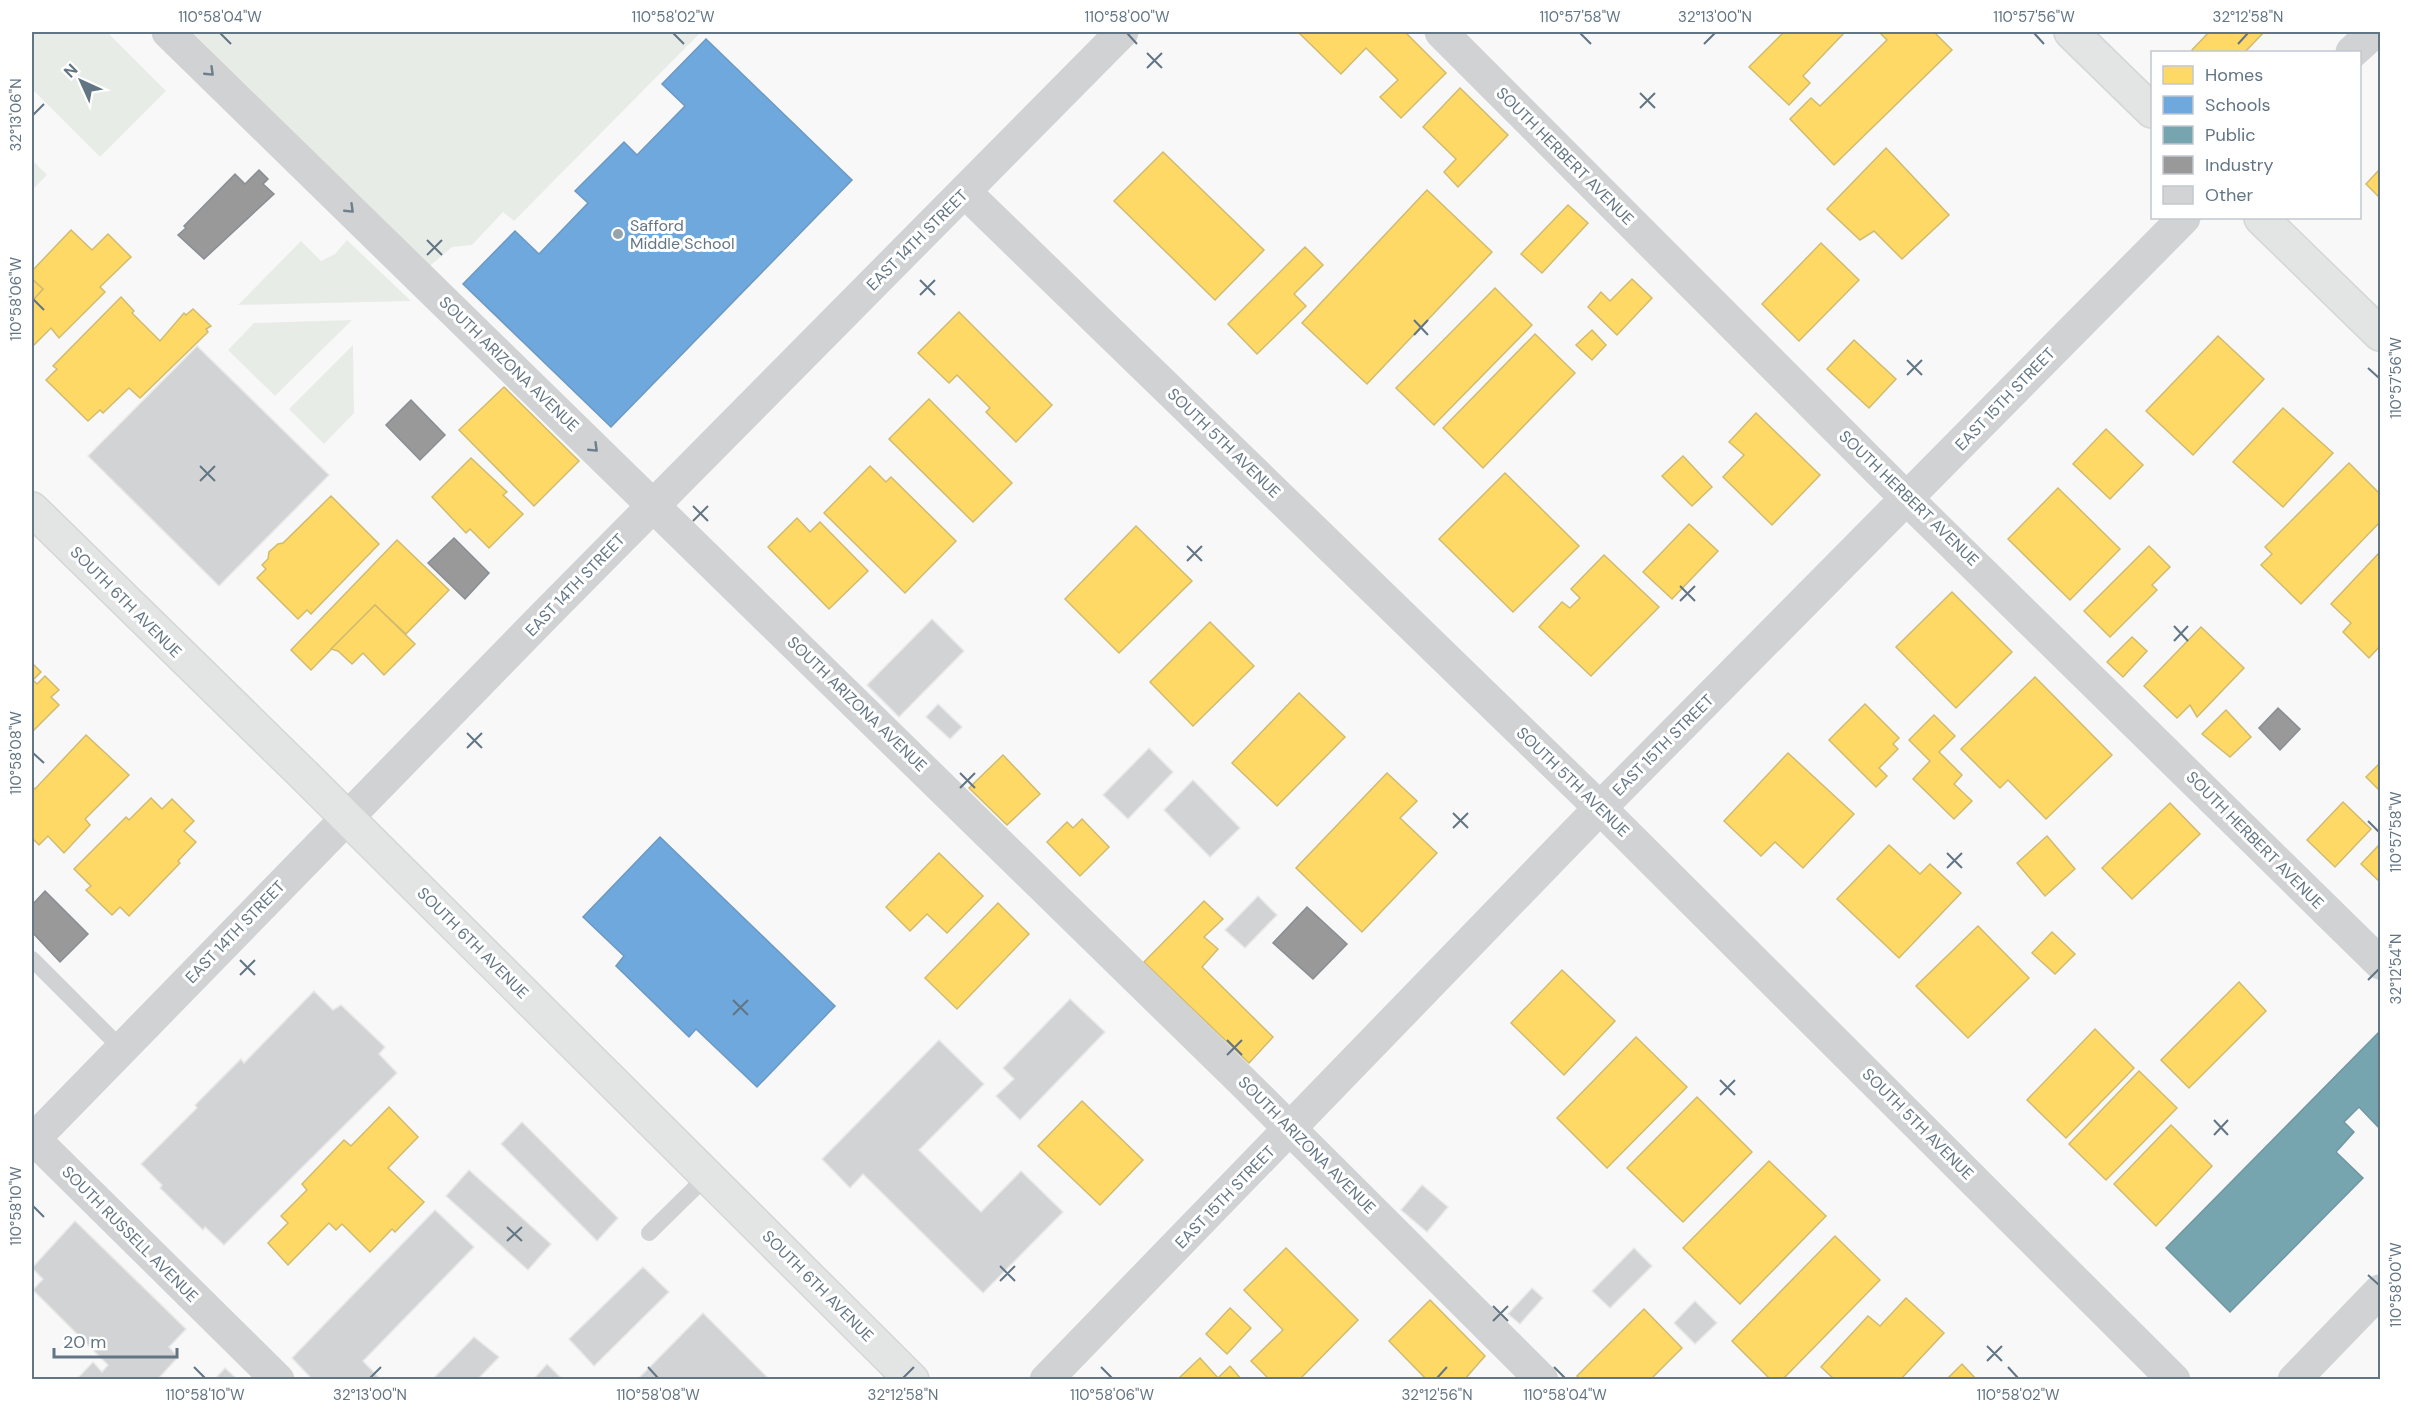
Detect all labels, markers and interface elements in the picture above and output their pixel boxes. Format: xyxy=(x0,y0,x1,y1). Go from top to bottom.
text: 110°58'04"W xyxy=(178,7,262,27)
text: 110°58'02"W xyxy=(631,7,715,27)
text: 110°58'00"W xyxy=(1085,7,1170,27)
text: 110°57'58"W xyxy=(1539,7,1621,27)
text: 32°13'00"N xyxy=(1678,7,1752,27)
text: 110°57'56"W xyxy=(1993,7,2075,27)
text: 32°12'58"N xyxy=(2213,7,2283,27)
north arrow xyxy=(51,51,111,111)
legend xyxy=(2151,51,2361,219)
text: N xyxy=(59,59,82,82)
text: Homes xyxy=(2205,63,2263,87)
one-way arrow xyxy=(203,65,214,76)
text: 32°13'06"N xyxy=(6,79,26,152)
street label: SOUTH HERBERT AVENUE xyxy=(1492,83,1638,229)
text: Schools xyxy=(2205,93,2270,117)
text: Public xyxy=(2205,123,2256,147)
text: Industry xyxy=(2205,153,2274,177)
text: Other xyxy=(2205,183,2254,207)
street label: EAST 14TH STREET xyxy=(862,185,972,295)
one-way arrow xyxy=(342,201,353,212)
place label: Safford Middle School xyxy=(630,215,734,254)
marker: Safford Middle School xyxy=(611,227,625,241)
text: 110°58'06"W xyxy=(6,257,26,341)
street label: SOUTH ARIZONA AVENUE xyxy=(435,292,583,436)
text: 110°57'56"W xyxy=(2386,337,2406,419)
street label: EAST 15TH STREET xyxy=(1951,343,2059,455)
street label: SOUTH 5TH AVENUE xyxy=(1163,384,1285,502)
street label: SOUTH HERBERT AVENUE xyxy=(1835,426,1983,570)
one-way arrow xyxy=(587,440,598,451)
street label: EAST 14TH STREET xyxy=(521,529,629,641)
street label: SOUTH 6TH AVENUE xyxy=(66,542,186,662)
street label: SOUTH ARIZONA AVENUE xyxy=(783,632,931,776)
street label: EAST 15TH STREET xyxy=(1608,690,1718,800)
text: 110°58'08"W xyxy=(6,711,26,795)
street label: SOUTH 5TH AVENUE xyxy=(1512,723,1634,841)
street label: SOUTH HERBERT AVENUE xyxy=(2182,767,2328,913)
text: 110°57'58"W xyxy=(2386,791,2406,873)
street label: EAST 14TH STREET xyxy=(181,876,289,988)
street label: SOUTH 6TH AVENUE xyxy=(413,883,533,1003)
text: 32°12'54"N xyxy=(2386,934,2406,1004)
street label: SOUTH 5TH AVENUE xyxy=(1858,1064,1978,1184)
street label: SOUTH ARIZONA AVENUE xyxy=(1234,1072,1380,1218)
street label: EAST 15TH STREET xyxy=(1171,1141,1279,1253)
street label: SOUTH RUSSELL AVENUE xyxy=(57,1161,203,1307)
text: 110°58'10"W xyxy=(6,1166,26,1246)
street label: SOUTH 6TH AVENUE xyxy=(758,1226,878,1346)
text: 110°58'00"W xyxy=(2386,1242,2406,1327)
scale bar xyxy=(54,1321,177,1359)
text: 20 m xyxy=(63,1330,106,1354)
text: 110°58'10"W xyxy=(165,1385,245,1405)
text: 32°13'00"N xyxy=(333,1385,407,1405)
text: 110°58'08"W xyxy=(616,1385,700,1405)
text: 32°12'58"N xyxy=(868,1385,938,1405)
text: 110°58'06"W xyxy=(1070,1385,1154,1405)
text: 32°12'56"N xyxy=(1401,1385,1473,1405)
text: 110°58'04"W xyxy=(1523,1385,1607,1405)
text: 110°58'02"W xyxy=(1976,1385,2060,1405)

